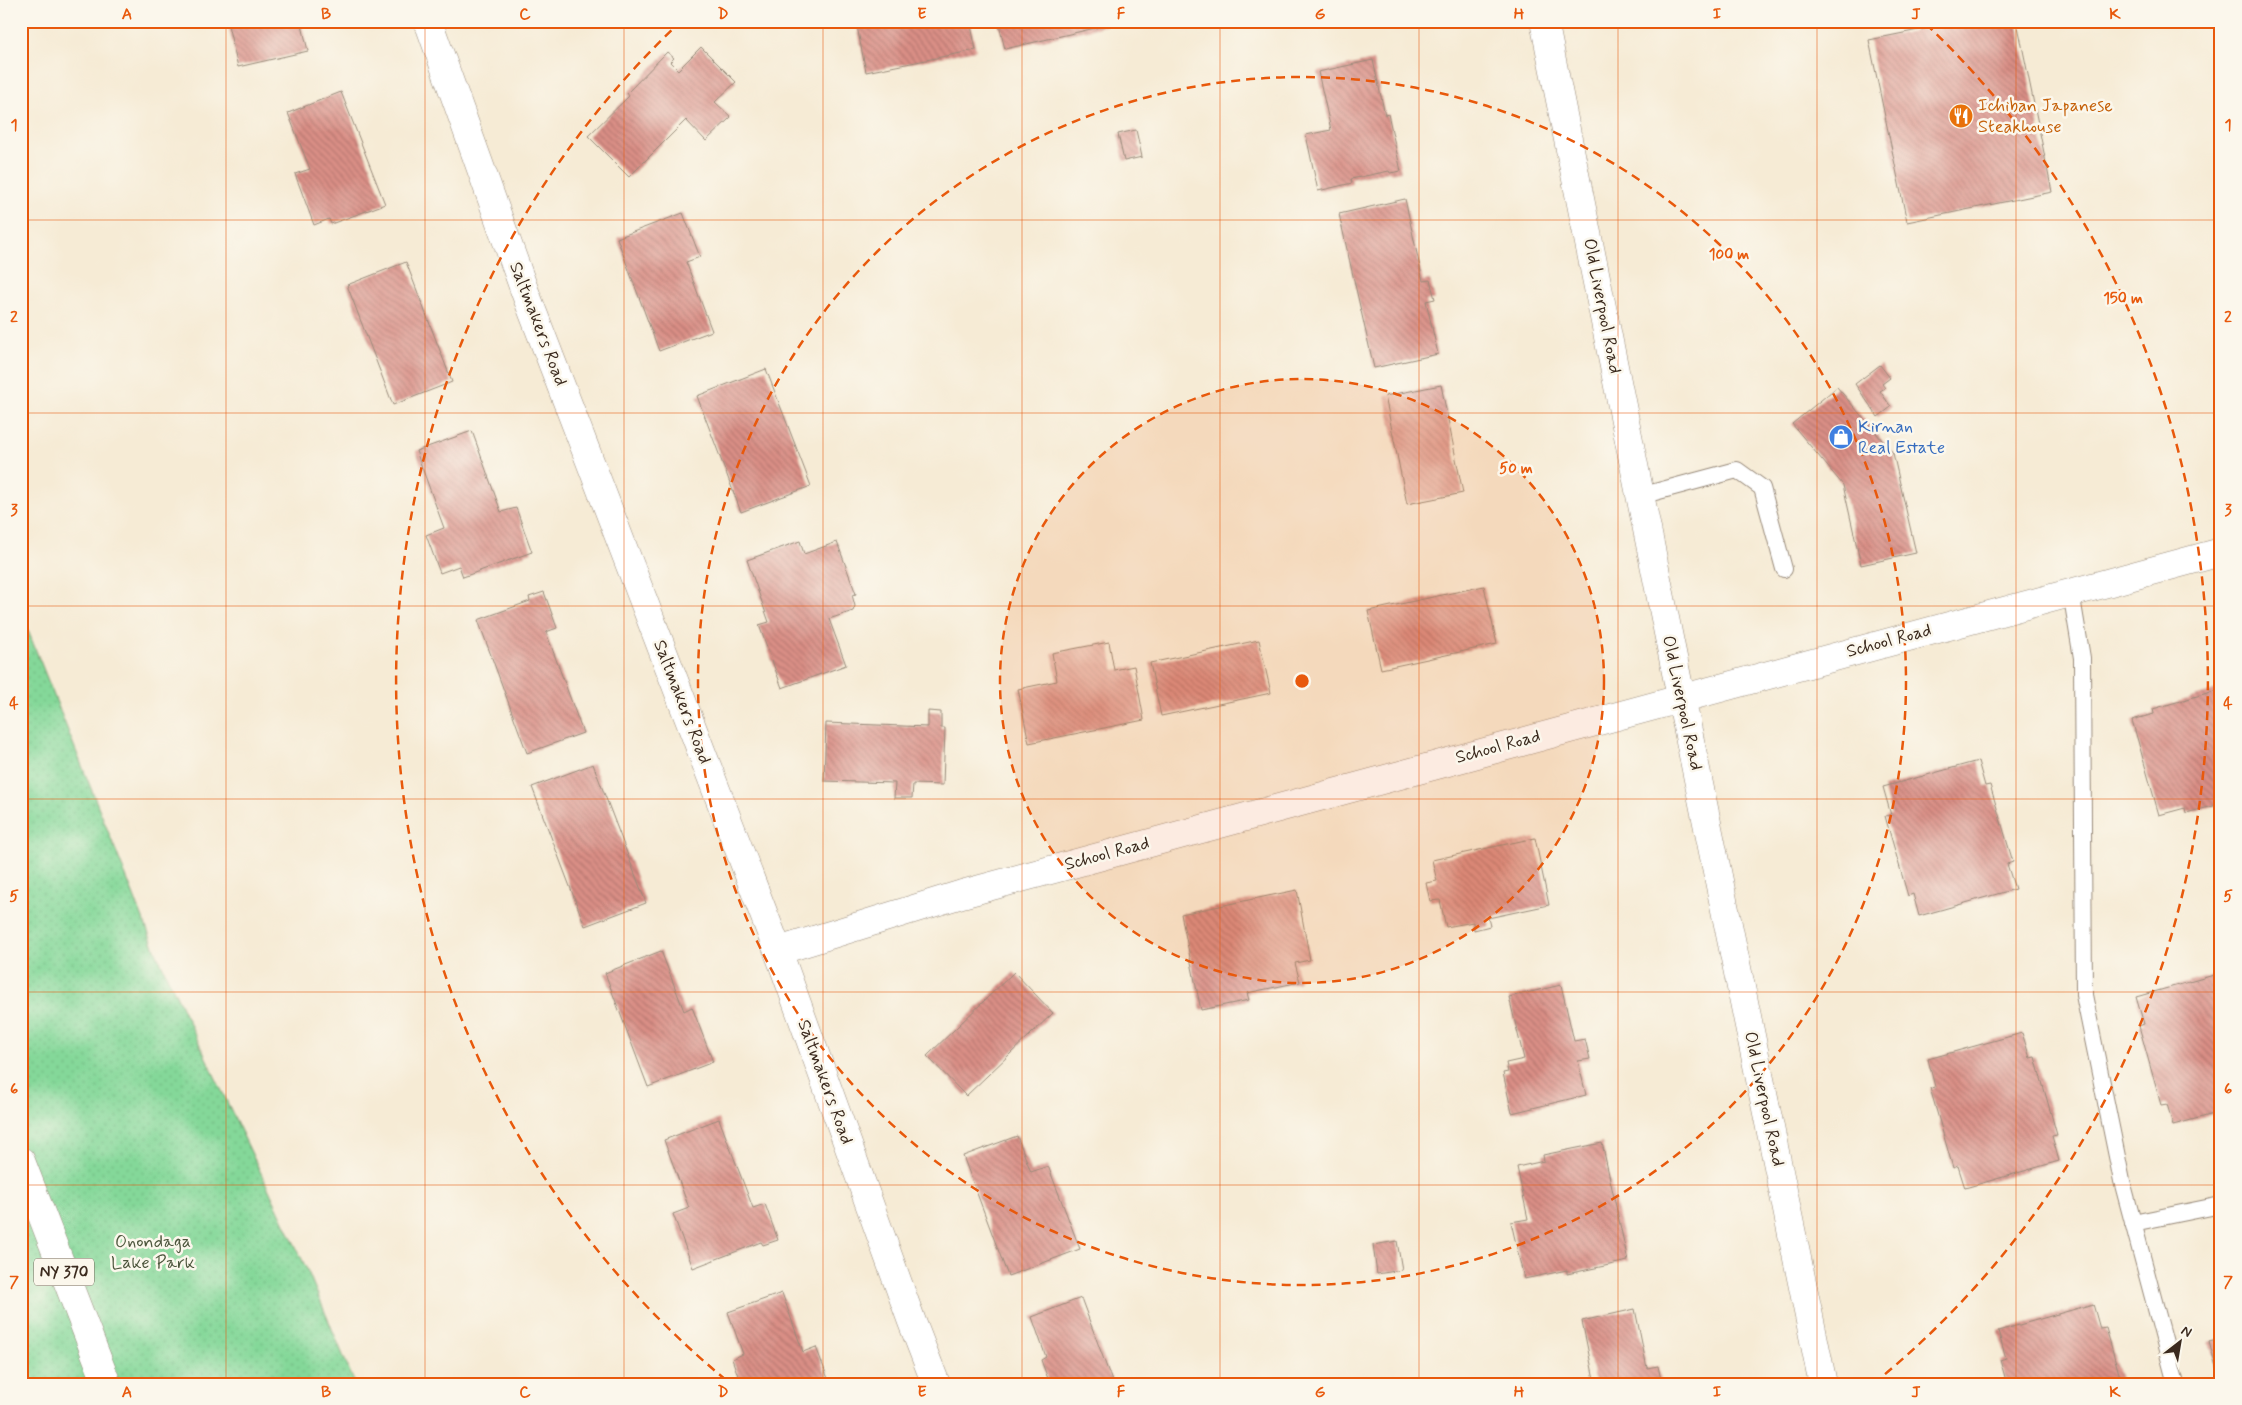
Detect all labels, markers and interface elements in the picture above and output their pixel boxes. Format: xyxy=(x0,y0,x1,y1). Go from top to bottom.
text: A xyxy=(122,4,132,25)
text: B xyxy=(321,4,331,25)
text: C xyxy=(519,4,531,25)
text: D xyxy=(717,4,729,25)
text: E xyxy=(917,4,927,25)
text: F xyxy=(1117,4,1126,25)
text: G xyxy=(1315,4,1326,25)
text: H xyxy=(1514,4,1525,25)
text: I xyxy=(1713,4,1722,25)
text: J xyxy=(1911,4,1921,25)
text: K xyxy=(2109,4,2121,25)
place label: Ichiban Japanese Steakhouse xyxy=(1978,94,2113,139)
restaurant icon: Ichiban Japanese Steakhouse xyxy=(1948,103,1974,129)
text: 1 xyxy=(10,115,18,136)
text: 1 xyxy=(2224,115,2232,136)
street label: Old Liverpool Road xyxy=(1577,236,1627,376)
text: 100 m xyxy=(1709,245,1749,265)
street label: Saltmakers Road xyxy=(503,259,573,389)
text: 150 m xyxy=(2103,289,2143,309)
text: 2 xyxy=(10,307,18,328)
text: 2 xyxy=(2224,307,2232,328)
place label: Kirnan Real Estate xyxy=(1858,415,1945,460)
shop icon: Kirnan Real Estate xyxy=(1828,424,1854,450)
text: 50 m xyxy=(1499,459,1533,479)
text: 3 xyxy=(10,500,18,521)
text: 3 xyxy=(2224,500,2232,521)
street label: School Road xyxy=(1844,618,1934,664)
street label: Old Liverpool Road xyxy=(1656,633,1708,773)
street label: Saltmakers Road xyxy=(647,637,717,767)
centre of rings xyxy=(1293,672,1311,690)
text: 4 xyxy=(9,693,19,714)
text: 4 xyxy=(2223,693,2233,714)
street label: School Road xyxy=(1453,724,1543,770)
street label: School Road xyxy=(1062,831,1152,877)
text: 5 xyxy=(9,886,19,907)
text: 5 xyxy=(2223,886,2233,907)
street label: Saltmakers Road xyxy=(791,1016,859,1148)
street label: Old Liverpool Road xyxy=(1738,1029,1790,1169)
text: 6 xyxy=(10,1079,18,1100)
text: 6 xyxy=(2224,1079,2232,1100)
park label: Onondaga Lake Park xyxy=(111,1230,195,1275)
road number: NY 370 xyxy=(34,1258,94,1286)
text: 7 xyxy=(9,1272,19,1293)
text: 7 xyxy=(2223,1272,2233,1293)
north arrow xyxy=(2154,1318,2204,1368)
text: N xyxy=(2178,1322,2195,1342)
text: A xyxy=(122,1382,132,1403)
text: B xyxy=(321,1382,331,1403)
text: C xyxy=(519,1382,531,1403)
text: D xyxy=(717,1382,729,1403)
text: E xyxy=(917,1382,927,1403)
text: F xyxy=(1117,1382,1126,1403)
text: G xyxy=(1315,1382,1326,1403)
text: H xyxy=(1514,1382,1525,1403)
text: I xyxy=(1713,1382,1722,1403)
text: J xyxy=(1911,1382,1921,1403)
text: K xyxy=(2109,1382,2121,1403)

